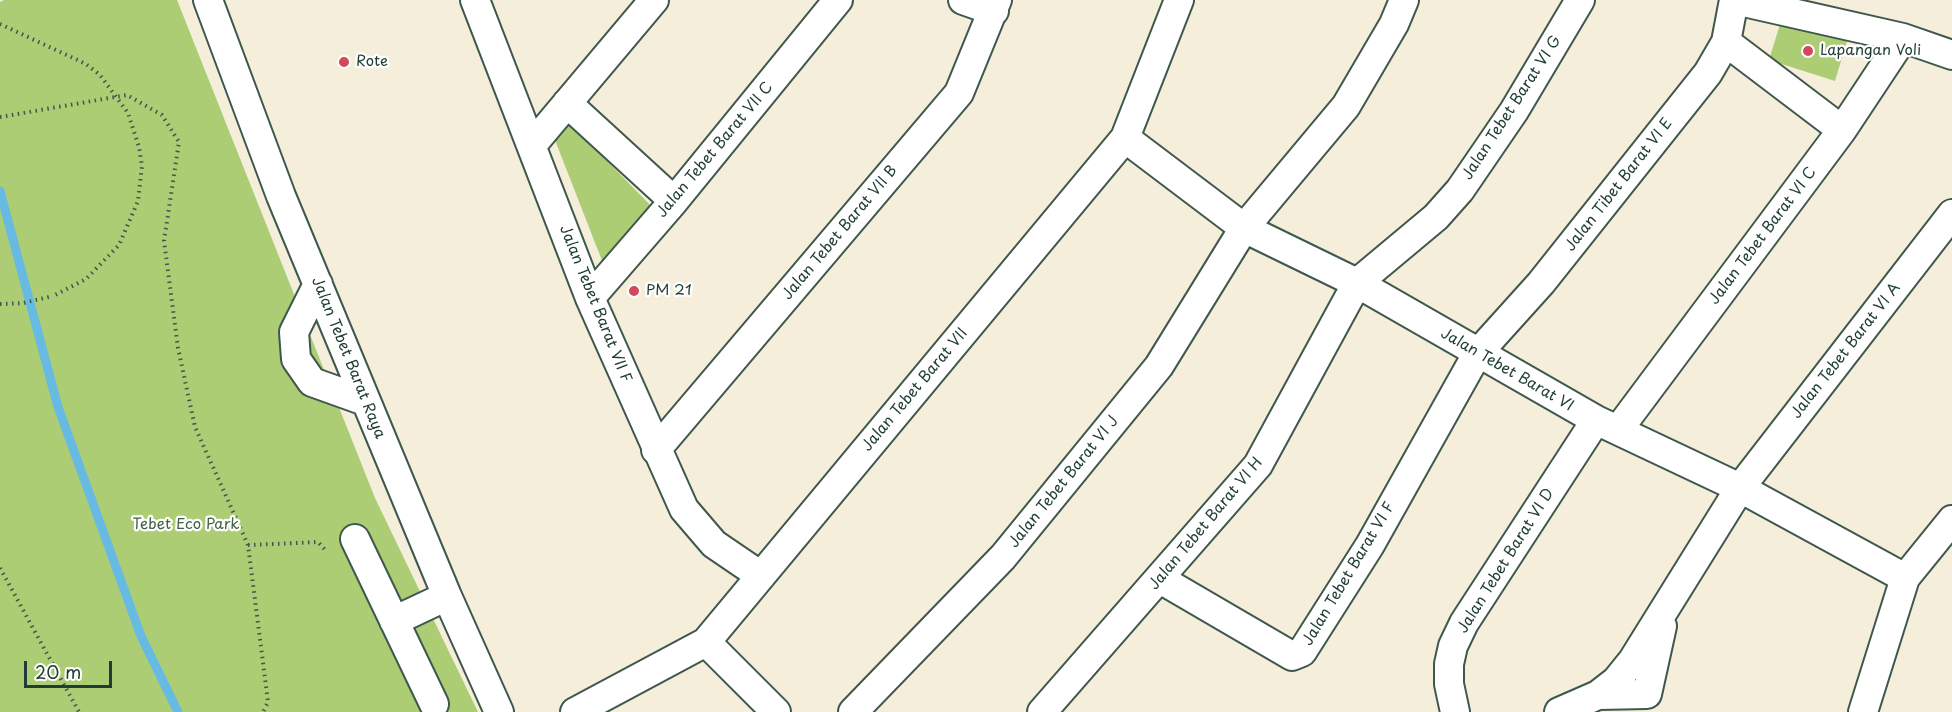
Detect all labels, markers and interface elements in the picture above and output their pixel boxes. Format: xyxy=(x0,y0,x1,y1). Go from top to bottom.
street label: Jalan Tebet Barat VI G xyxy=(1459,33,1565,183)
place label: Lapangan Voli xyxy=(1820,42,1921,60)
marker: Lapangan Voli xyxy=(1801,44,1815,58)
place label: Rote xyxy=(356,53,388,71)
marker: Rote xyxy=(337,55,351,69)
street label: Jalan Tebet Barat VII C xyxy=(653,79,777,221)
street label: Jalan Tibet Barat VI E xyxy=(1562,115,1676,255)
street label: Jalan Tebet Barat VII B xyxy=(779,162,901,304)
street label: Jalan Tebet Barat VI C xyxy=(1706,164,1820,308)
street label: Jalan Tebet Barat VII F xyxy=(555,223,635,385)
street label: Jalan Tebet Barat Raya xyxy=(307,275,389,441)
street label: Jalan Tebet Barat VI A xyxy=(1788,280,1904,422)
place label: PM 21 xyxy=(646,282,692,300)
marker: PM 21 xyxy=(627,284,641,298)
street label: Jalan Tebet Barat VII xyxy=(858,325,972,455)
street label: Jalan Tebet Barat VI xyxy=(1437,325,1577,415)
street label: Jalan Tebet Barat VI J xyxy=(1005,412,1123,552)
street label: Jalan Tebet Barat VI H xyxy=(1145,454,1267,594)
street label: Jalan Tebet Barat VI D xyxy=(1454,485,1558,637)
street label: Jalan Tebet Barat VI F xyxy=(1299,499,1399,649)
park label: Tebet Eco Park xyxy=(133,516,239,534)
scale bar xyxy=(27,649,116,687)
text: 20 m xyxy=(35,658,81,685)

